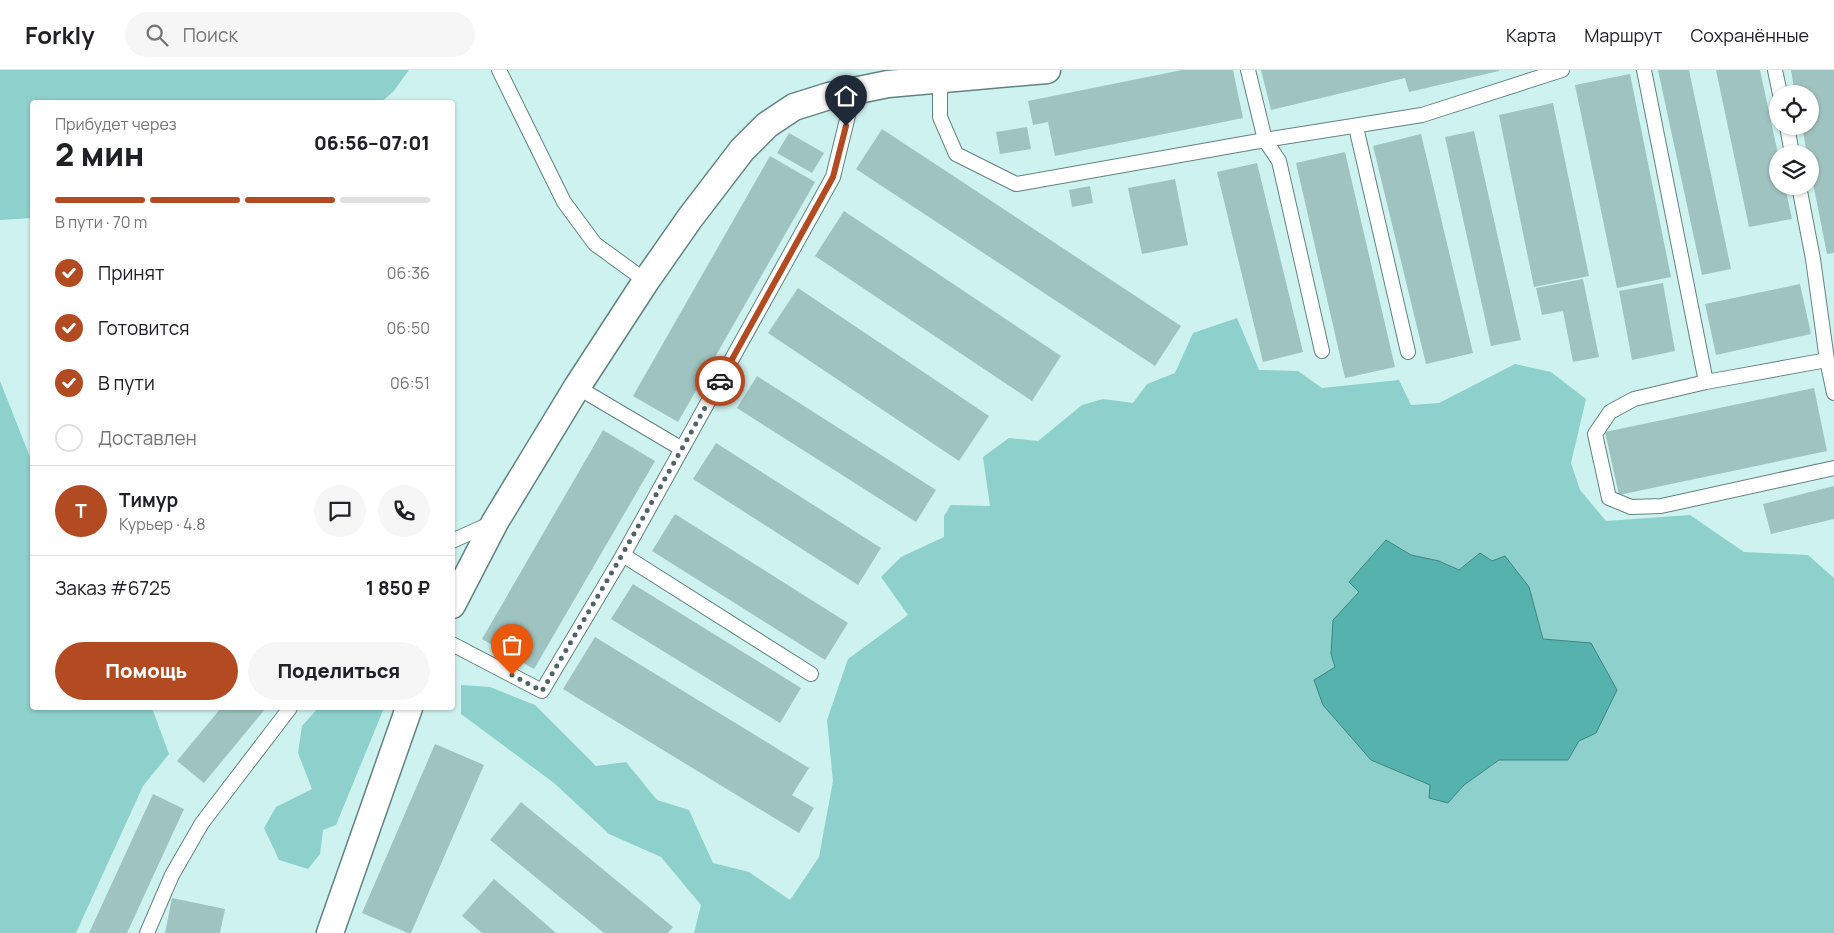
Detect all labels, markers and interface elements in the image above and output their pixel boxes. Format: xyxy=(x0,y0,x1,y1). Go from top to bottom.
search box xyxy=(125,12,475,57)
text: Forkly xyxy=(25,18,95,51)
icon: search xyxy=(143,21,171,49)
text: Поиск xyxy=(183,22,238,48)
text: Карта xyxy=(1506,23,1556,47)
text: Маршрут xyxy=(1584,23,1662,47)
text: Сохранённые xyxy=(1690,23,1809,47)
pin xyxy=(825,75,867,126)
icon: home xyxy=(832,82,860,110)
map controls xyxy=(1769,85,1819,195)
button: locate xyxy=(1769,85,1819,135)
text: Прибудет через xyxy=(55,113,177,135)
text: 06:56–07:01 xyxy=(314,130,430,156)
text: 2 мин xyxy=(55,132,144,176)
button: layers xyxy=(1769,145,1819,195)
text: В пути · 70 m xyxy=(55,211,147,233)
icon: check xyxy=(55,259,83,287)
text: Принят xyxy=(98,260,165,286)
text: 06:36 xyxy=(387,262,430,284)
icon: check xyxy=(55,314,83,342)
text: Готовится xyxy=(98,315,190,341)
text: 06:50 xyxy=(387,317,430,339)
courier xyxy=(695,356,745,406)
icon: car xyxy=(706,367,734,395)
icon: check xyxy=(55,369,83,397)
text: В пути xyxy=(98,370,155,396)
text: 06:51 xyxy=(390,372,430,394)
text: Доставлен xyxy=(98,425,197,451)
button: chat xyxy=(314,485,366,537)
button: phone xyxy=(378,485,430,537)
text: Тимур xyxy=(119,487,178,513)
text: Т xyxy=(75,498,87,524)
text: Курьер · 4.8 xyxy=(119,513,206,535)
text: Заказ #6725 xyxy=(55,575,171,601)
text: 1 850 ₽ xyxy=(366,575,430,601)
pin xyxy=(491,624,533,675)
icon: bag xyxy=(498,631,526,659)
button: Помощь xyxy=(55,642,238,700)
button: Поделиться xyxy=(248,642,430,700)

